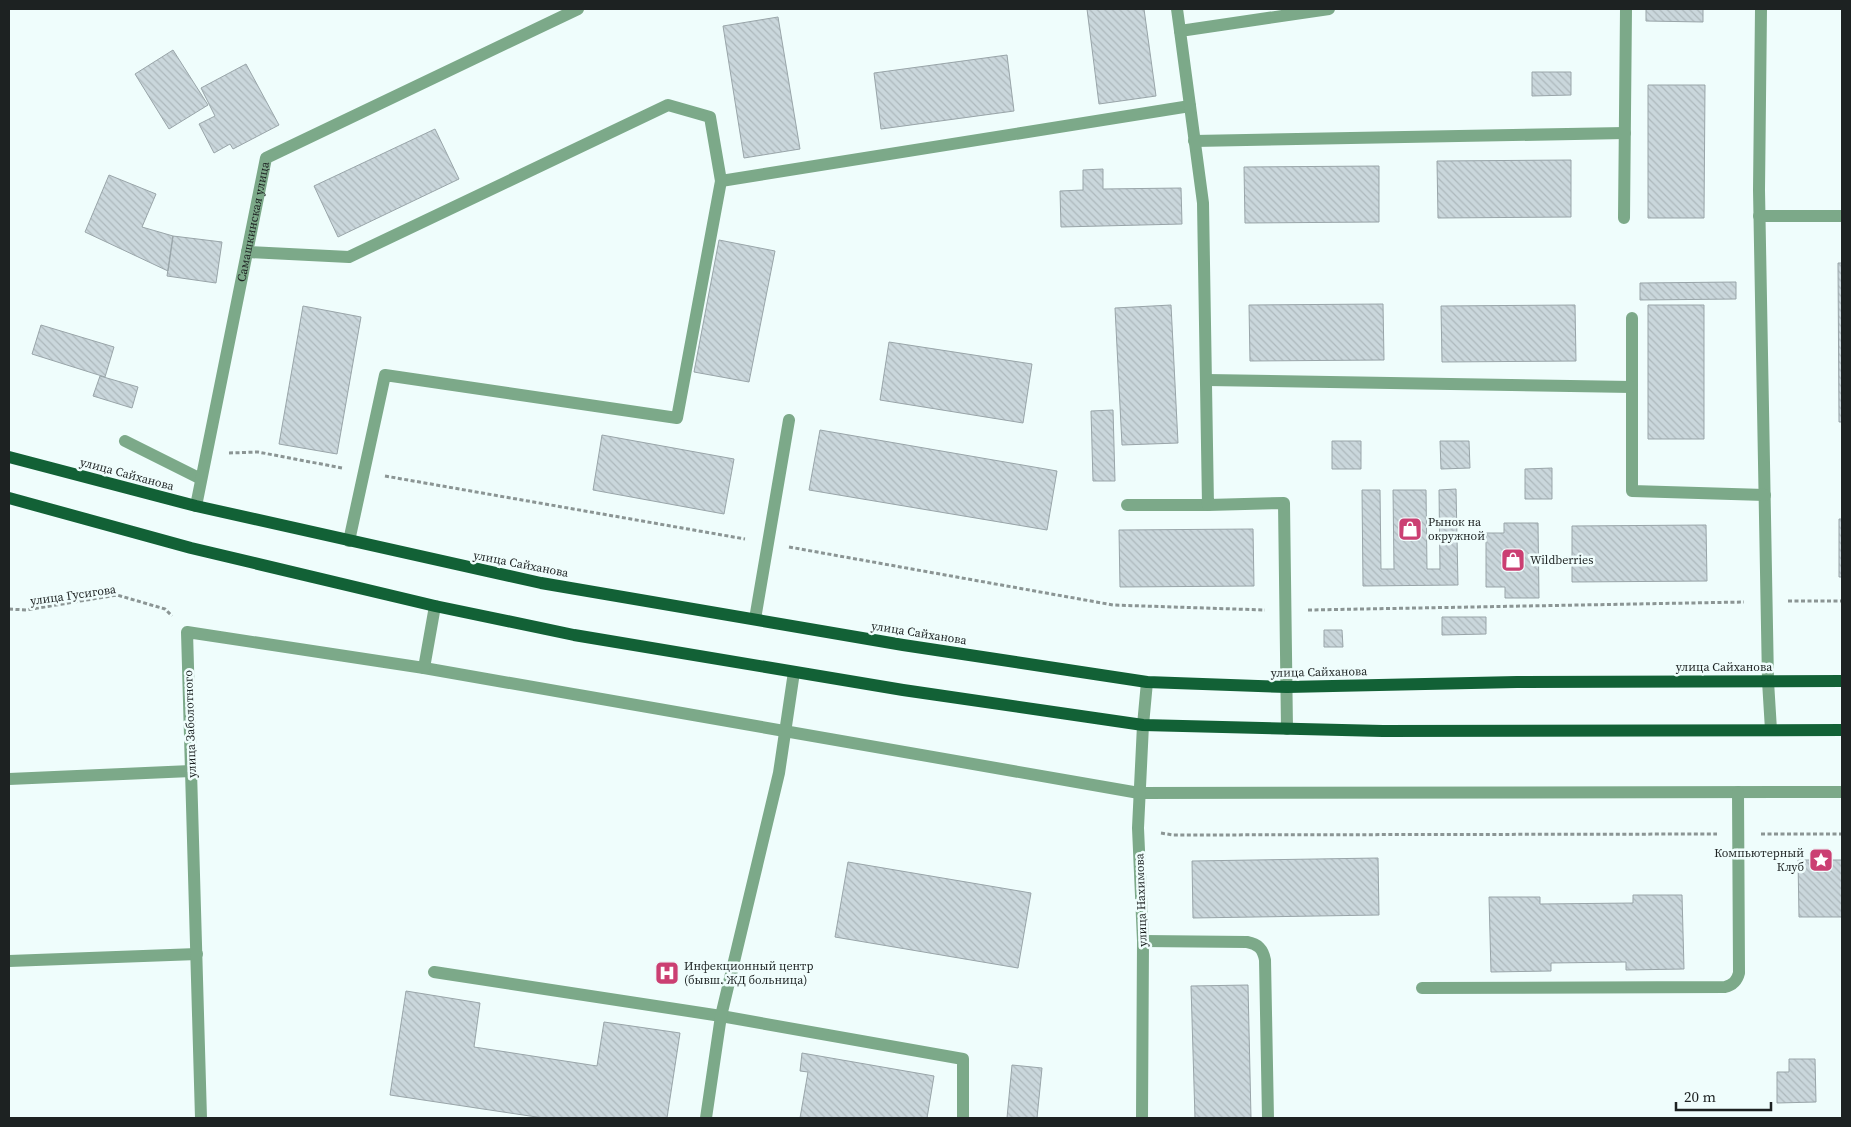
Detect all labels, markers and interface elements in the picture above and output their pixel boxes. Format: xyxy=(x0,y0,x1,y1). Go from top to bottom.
street label: Самашкинская улица xyxy=(233,159,273,283)
street label: улица Сайханова xyxy=(78,454,177,494)
place label: Рынок на окружной xyxy=(1428,514,1485,544)
shop icon: Рынок на окружной xyxy=(1397,516,1423,542)
street label: улица Сайханова xyxy=(472,547,571,581)
shop icon: Wildberries xyxy=(1500,547,1526,573)
place label: Wildberries xyxy=(1530,552,1593,568)
street label: улица Гусигова xyxy=(29,581,118,609)
street label: улица Сайханова xyxy=(870,618,969,649)
street label: улица Сайханова xyxy=(1676,659,1773,675)
street label: улица Сайханова xyxy=(1271,663,1368,681)
street label: улица Заболотного xyxy=(180,669,200,778)
place label: Компьютерный Клуб xyxy=(1714,845,1804,875)
place icon: Компьютерный Клуб xyxy=(1808,847,1834,873)
street label: улица Нахимова xyxy=(1131,852,1151,947)
place label: Инфекционный центр (бывш. ЖД больница) xyxy=(684,958,813,988)
hospital icon: Инфекционный центр (бывш. ЖД больница) xyxy=(654,960,680,986)
scale bar xyxy=(1676,1080,1771,1112)
text: 20 m xyxy=(1684,1086,1716,1107)

